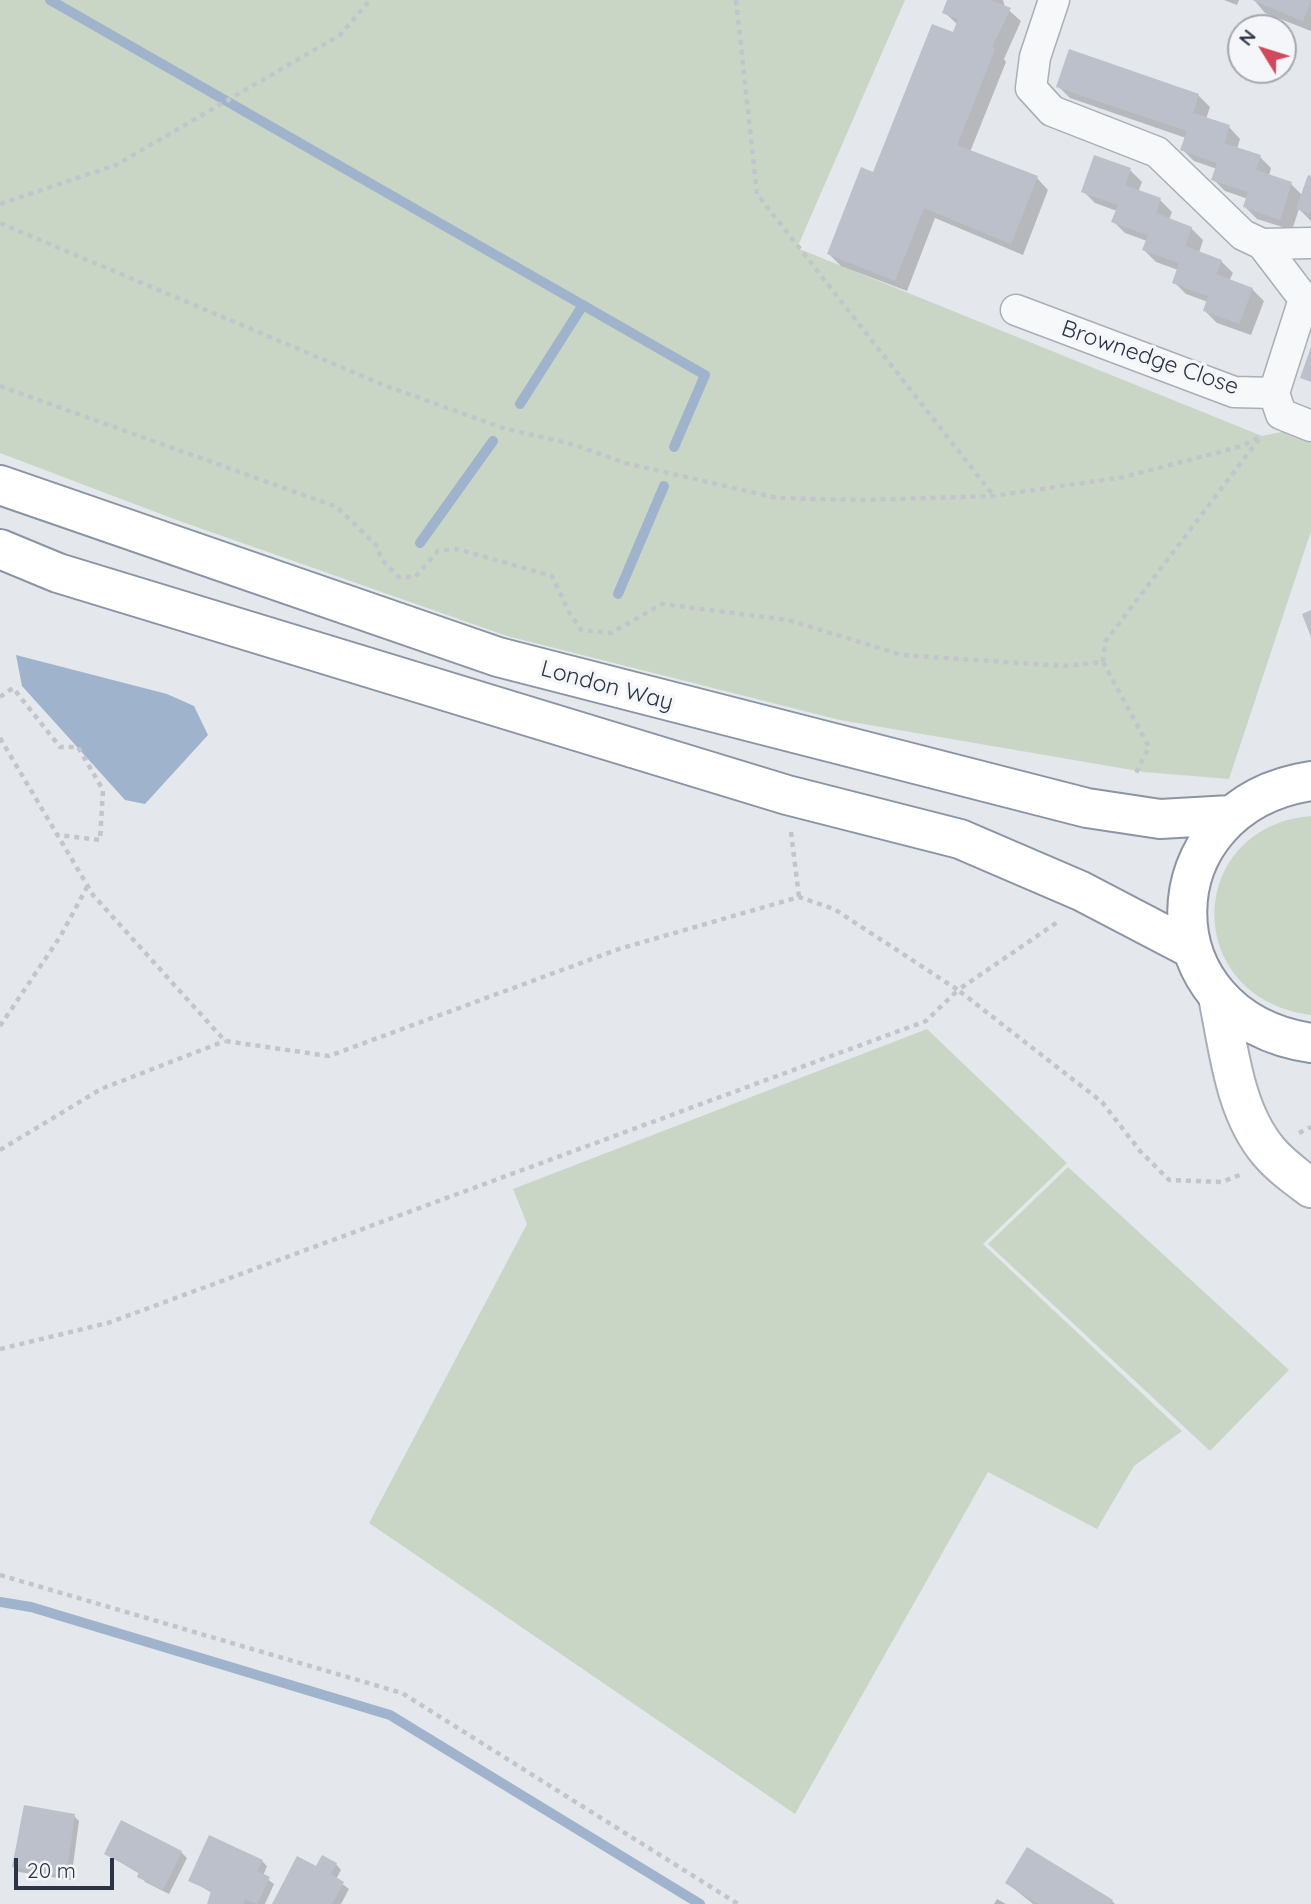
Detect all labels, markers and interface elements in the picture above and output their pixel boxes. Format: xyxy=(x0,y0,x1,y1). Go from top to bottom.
north arrow xyxy=(1227,14,1297,84)
text: N xyxy=(1233,24,1261,50)
street label: Brownedge Close xyxy=(1058,315,1242,401)
street label: London Way xyxy=(538,655,676,717)
scale bar xyxy=(18,1844,117,1888)
text: 20 m xyxy=(27,1857,76,1883)

